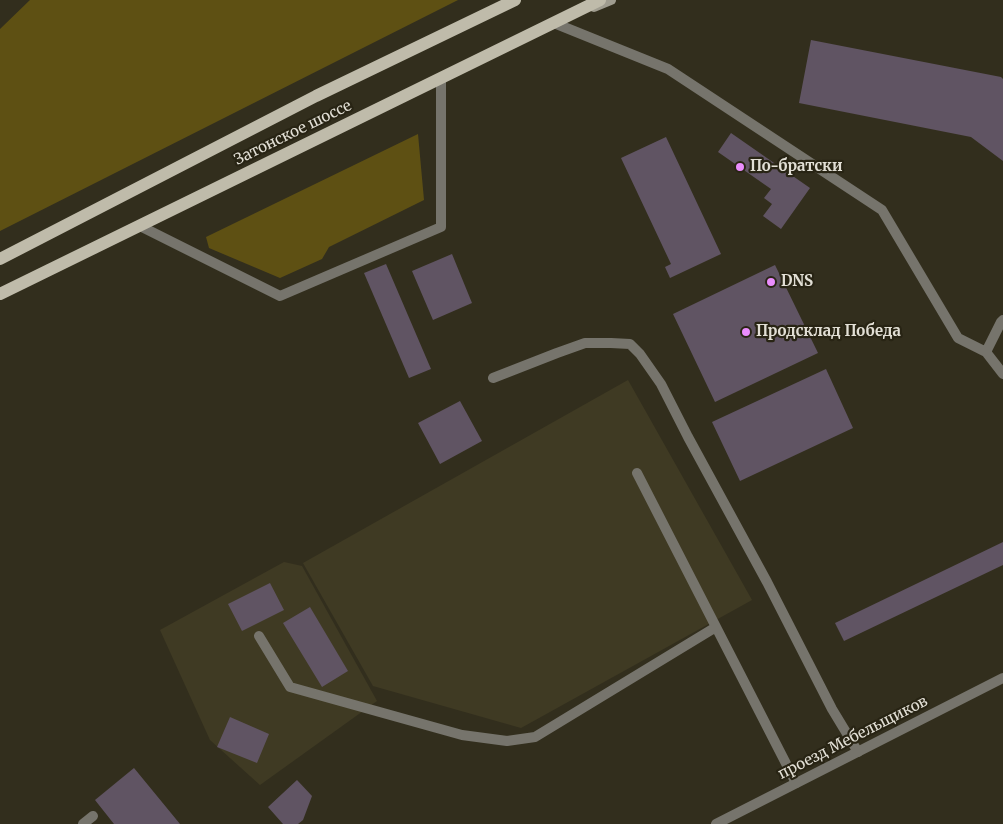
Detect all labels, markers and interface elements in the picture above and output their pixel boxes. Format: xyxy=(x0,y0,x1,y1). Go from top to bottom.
street label: Затонское шоссе xyxy=(231,97,355,169)
place label: По-братски xyxy=(750,158,843,176)
marker: По-братски xyxy=(734,161,746,173)
place label: DNS xyxy=(781,273,813,291)
marker: DNS xyxy=(765,276,777,288)
place label: Продсклад Победа xyxy=(756,323,901,341)
marker: Продсклад Победа xyxy=(740,326,752,338)
street label: проезд Мебельщиков xyxy=(775,692,931,784)

